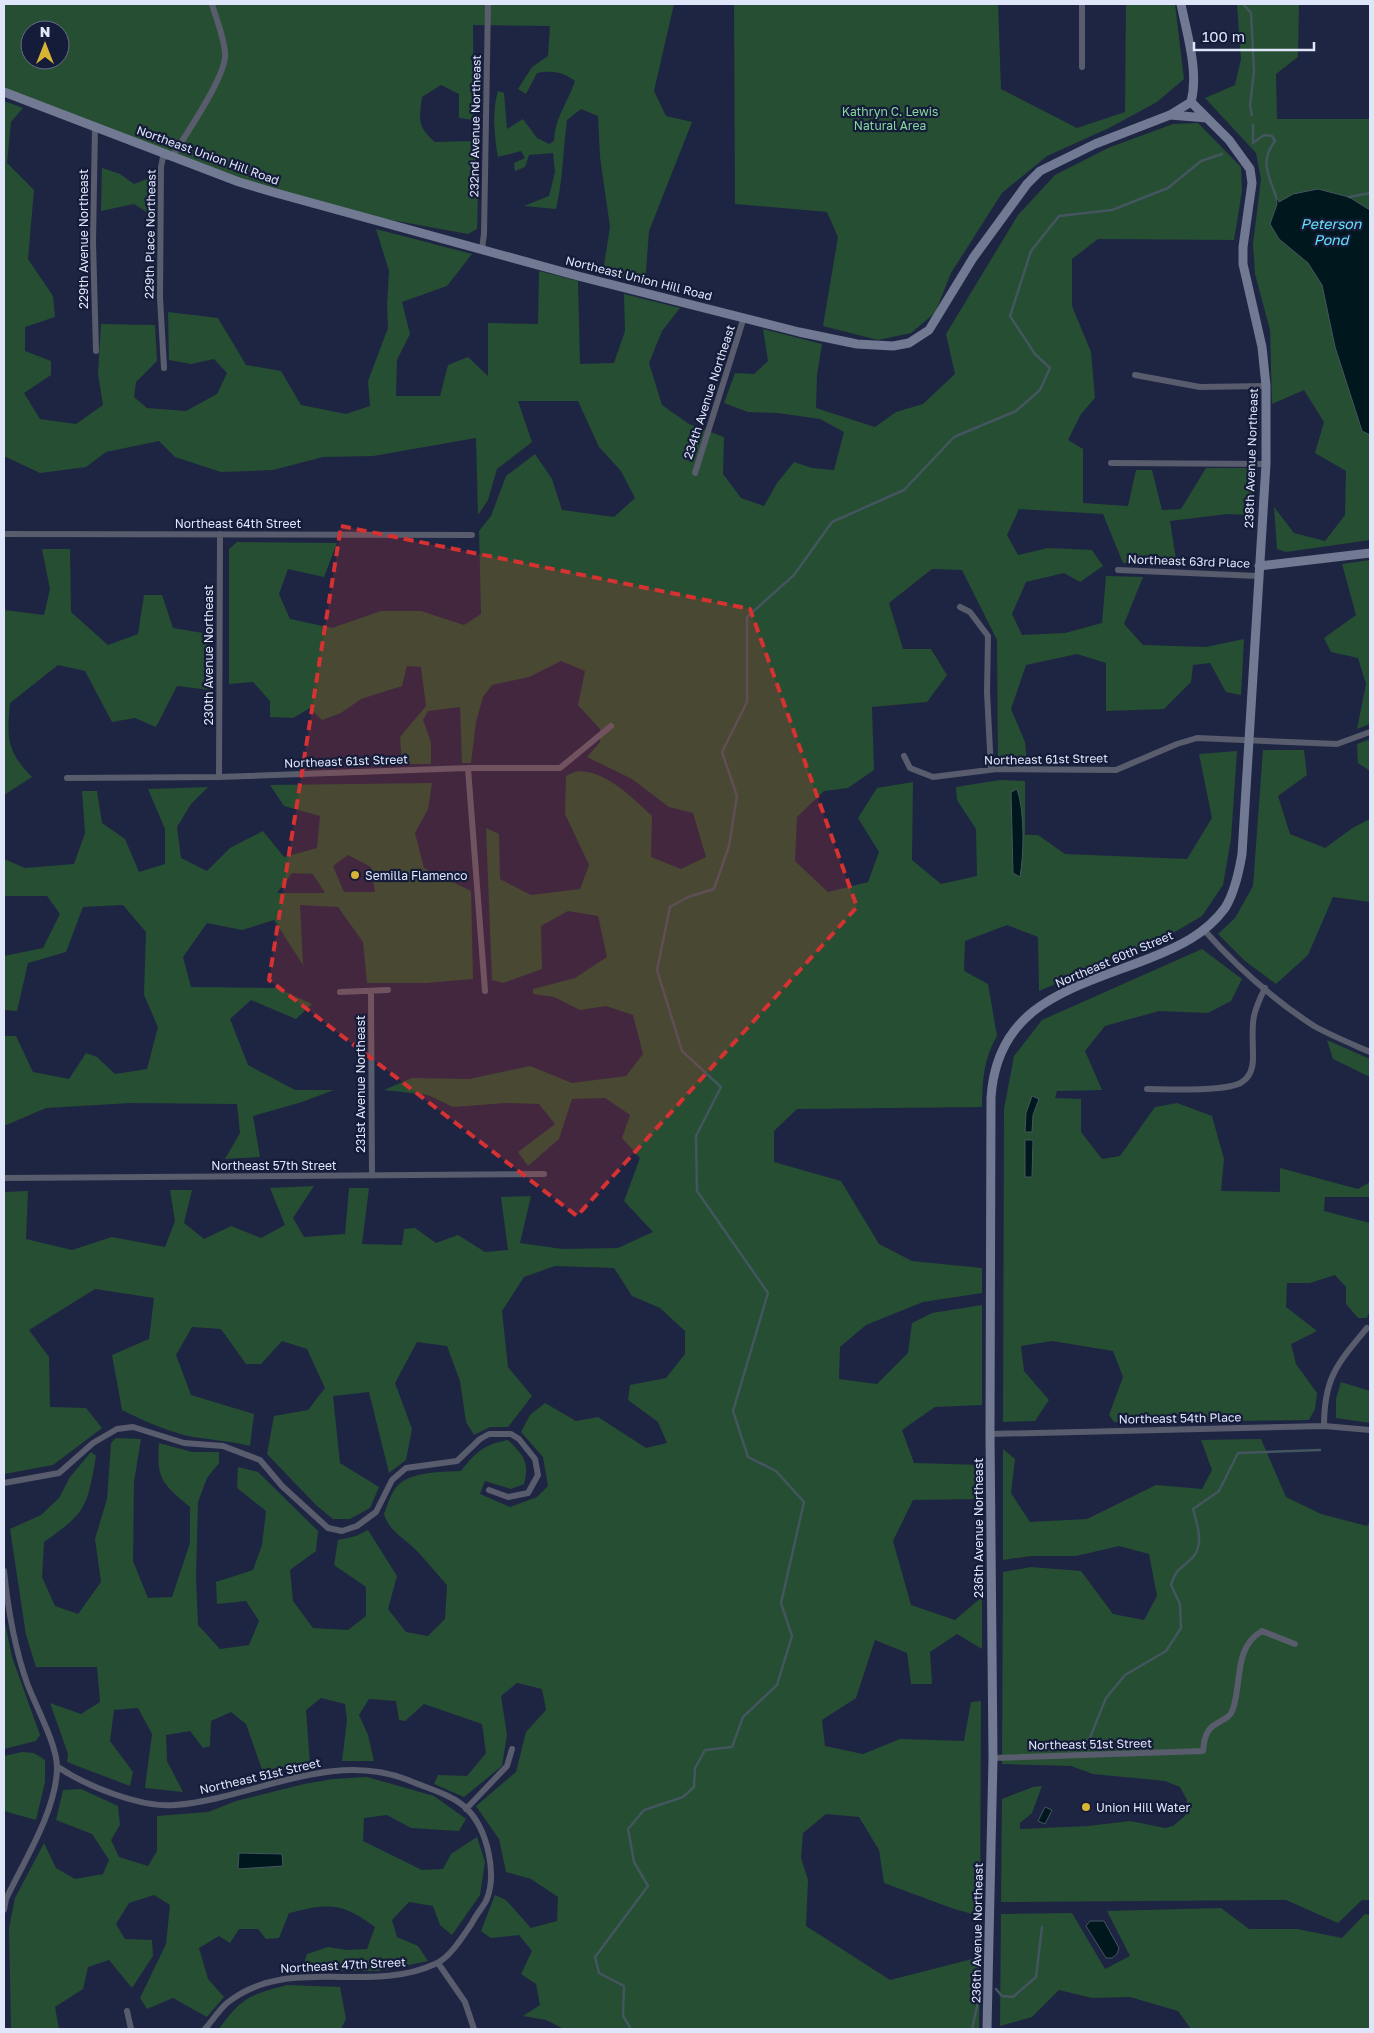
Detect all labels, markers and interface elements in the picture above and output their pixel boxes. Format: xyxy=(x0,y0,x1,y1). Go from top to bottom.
north arrow xyxy=(20,20,70,70)
scale bar xyxy=(1194,20,1314,52)
text: N xyxy=(40,23,50,40)
text: 100 m xyxy=(1202,27,1245,45)
street label: 232nd Avenue Northeast xyxy=(466,54,484,197)
park label: Kathryn C. Lewis Natural Area xyxy=(842,104,938,133)
street label: Northeast Union Hill Road xyxy=(135,122,281,188)
street label: 229th Avenue Northeast xyxy=(76,169,91,309)
street label: 229th Place Northeast xyxy=(141,169,159,299)
water label: Peterson Pond xyxy=(1301,215,1363,248)
street label: Northeast Union Hill Road xyxy=(564,252,714,304)
street label: 234th Avenue Northeast xyxy=(680,323,738,461)
street label: 238th Avenue Northeast xyxy=(1241,388,1261,528)
street label: Northeast 64th Street xyxy=(175,516,301,531)
street label: Northeast 63rd Place xyxy=(1128,551,1251,571)
street label: 230th Avenue Northeast xyxy=(201,585,216,725)
street label: Northeast 61st Street xyxy=(984,750,1108,768)
street label: Northeast 61st Street xyxy=(284,751,408,771)
place label: Semilla Flamenco xyxy=(365,868,467,883)
marker: Semilla Flamenco xyxy=(349,869,361,881)
street label: Northeast 60th Street xyxy=(1053,927,1175,991)
street label: 231st Avenue Northeast xyxy=(353,1015,368,1153)
street label: Northeast 57th Street xyxy=(211,1158,337,1173)
street label: Northeast 54th Place xyxy=(1118,1409,1242,1427)
street label: 236th Avenue Northeast xyxy=(971,1458,986,1598)
street label: Northeast 51st Street xyxy=(1028,1735,1152,1753)
street label: Northeast 51st Street xyxy=(198,1755,322,1797)
place label: Union Hill Water xyxy=(1096,1800,1190,1815)
marker: Union Hill Water xyxy=(1080,1801,1092,1813)
street label: 236th Avenue Northeast xyxy=(968,1863,986,2003)
street label: Northeast 47th Street xyxy=(280,1954,406,1976)

